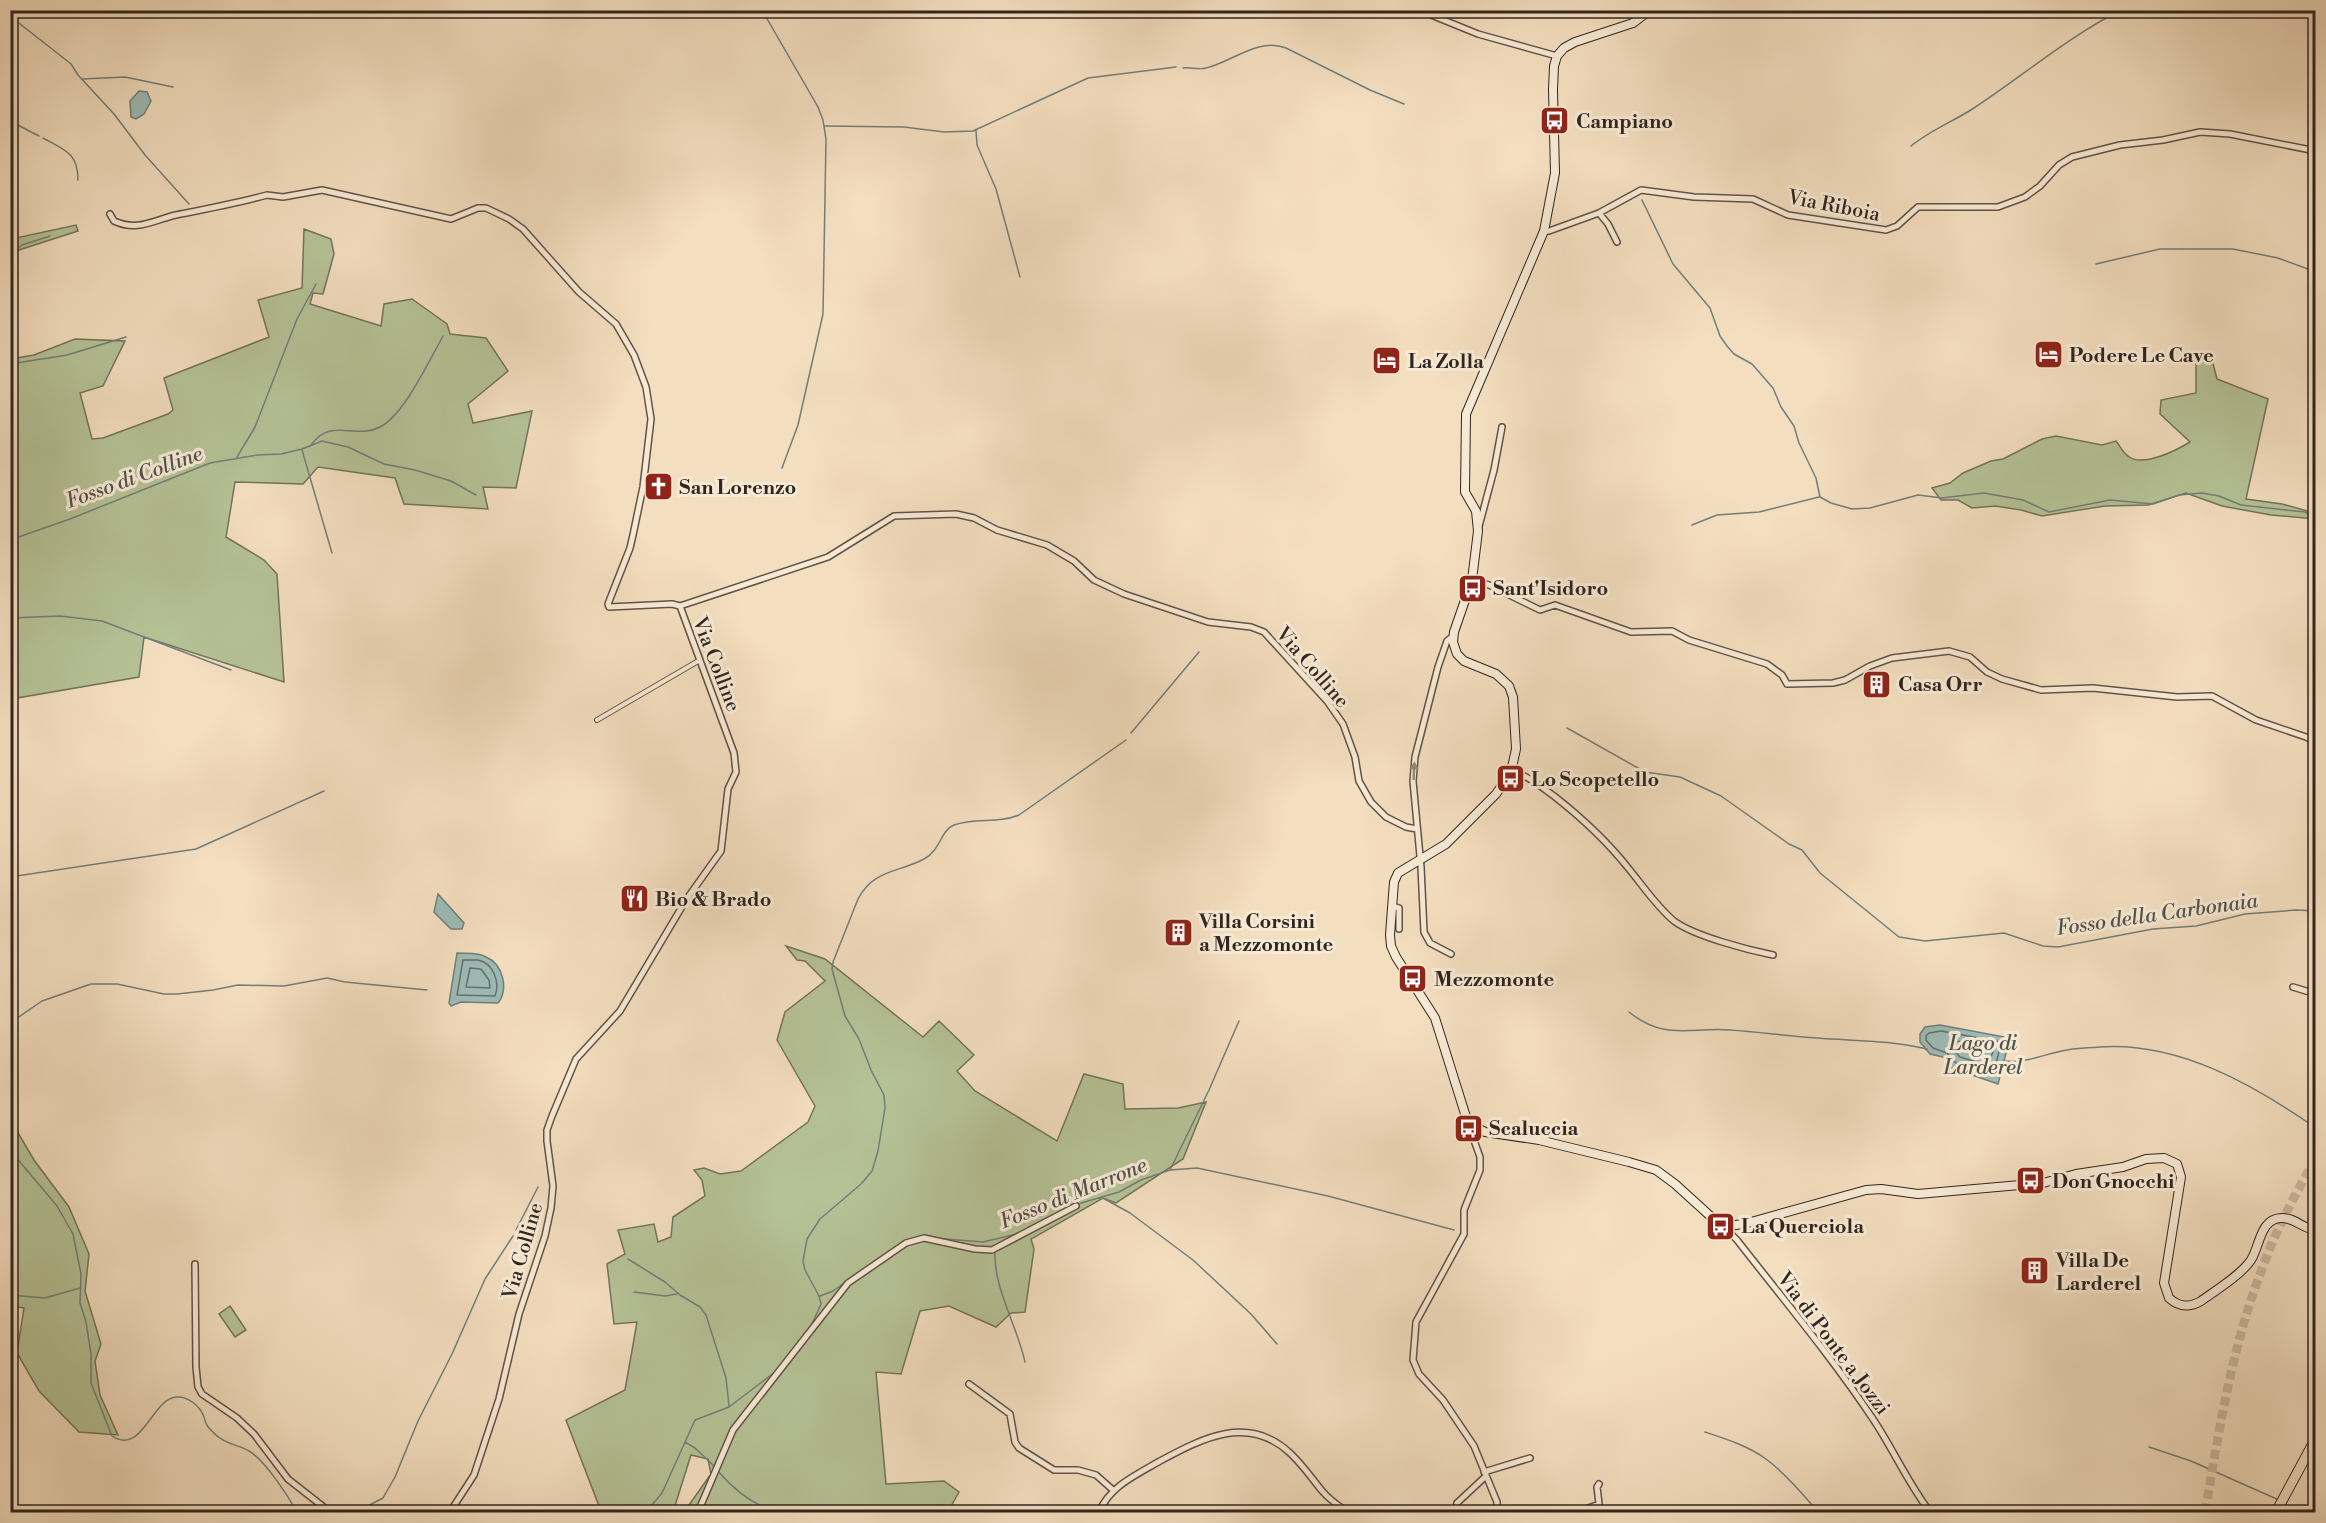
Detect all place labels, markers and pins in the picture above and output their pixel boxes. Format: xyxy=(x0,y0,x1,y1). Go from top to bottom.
bus stop icon: Campiano xyxy=(1539,105,1571,137)
place label: Campiano xyxy=(1576,110,1673,135)
hotel icon: Podere Le Cave xyxy=(2032,339,2064,371)
place label: Podere Le Cave xyxy=(2069,344,2214,369)
hotel icon: La Zolla xyxy=(1371,345,1403,377)
place label: La Zolla xyxy=(1408,350,1484,375)
church icon: San Lorenzo xyxy=(642,471,674,503)
place label: San Lorenzo xyxy=(679,476,796,501)
bus stop icon: Sant'Isidoro xyxy=(1456,572,1488,604)
place label: Sant'Isidoro xyxy=(1493,577,1608,602)
building icon: Casa Orr xyxy=(1861,668,1893,700)
place label: Casa Orr xyxy=(1898,673,1983,698)
bus stop icon: Lo Scopetello xyxy=(1494,763,1526,795)
place label: Lo Scopetello xyxy=(1531,768,1659,793)
restaurant icon: Bio & Brado xyxy=(618,883,650,915)
place label: Bio & Brado xyxy=(655,888,772,913)
place label: Villa Corsini a Mezzomonte xyxy=(1198,910,1333,958)
building icon: Villa Corsini a Mezzomonte xyxy=(1162,916,1194,948)
bus stop icon: Mezzomonte xyxy=(1397,963,1429,995)
place label: Mezzomonte xyxy=(1434,968,1554,993)
bus stop icon: Scaluccia xyxy=(1452,1112,1484,1144)
place label: Scaluccia xyxy=(1489,1117,1579,1142)
bus stop icon: Don Gnocchi xyxy=(2015,1165,2047,1197)
place label: Don Gnocchi xyxy=(2052,1170,2175,1195)
bus stop icon: La Querciola xyxy=(1704,1210,1736,1242)
place label: La Querciola xyxy=(1741,1215,1864,1240)
place label: Villa De Larderel xyxy=(2055,1249,2142,1297)
building icon: Villa De Larderel xyxy=(2019,1255,2051,1287)

